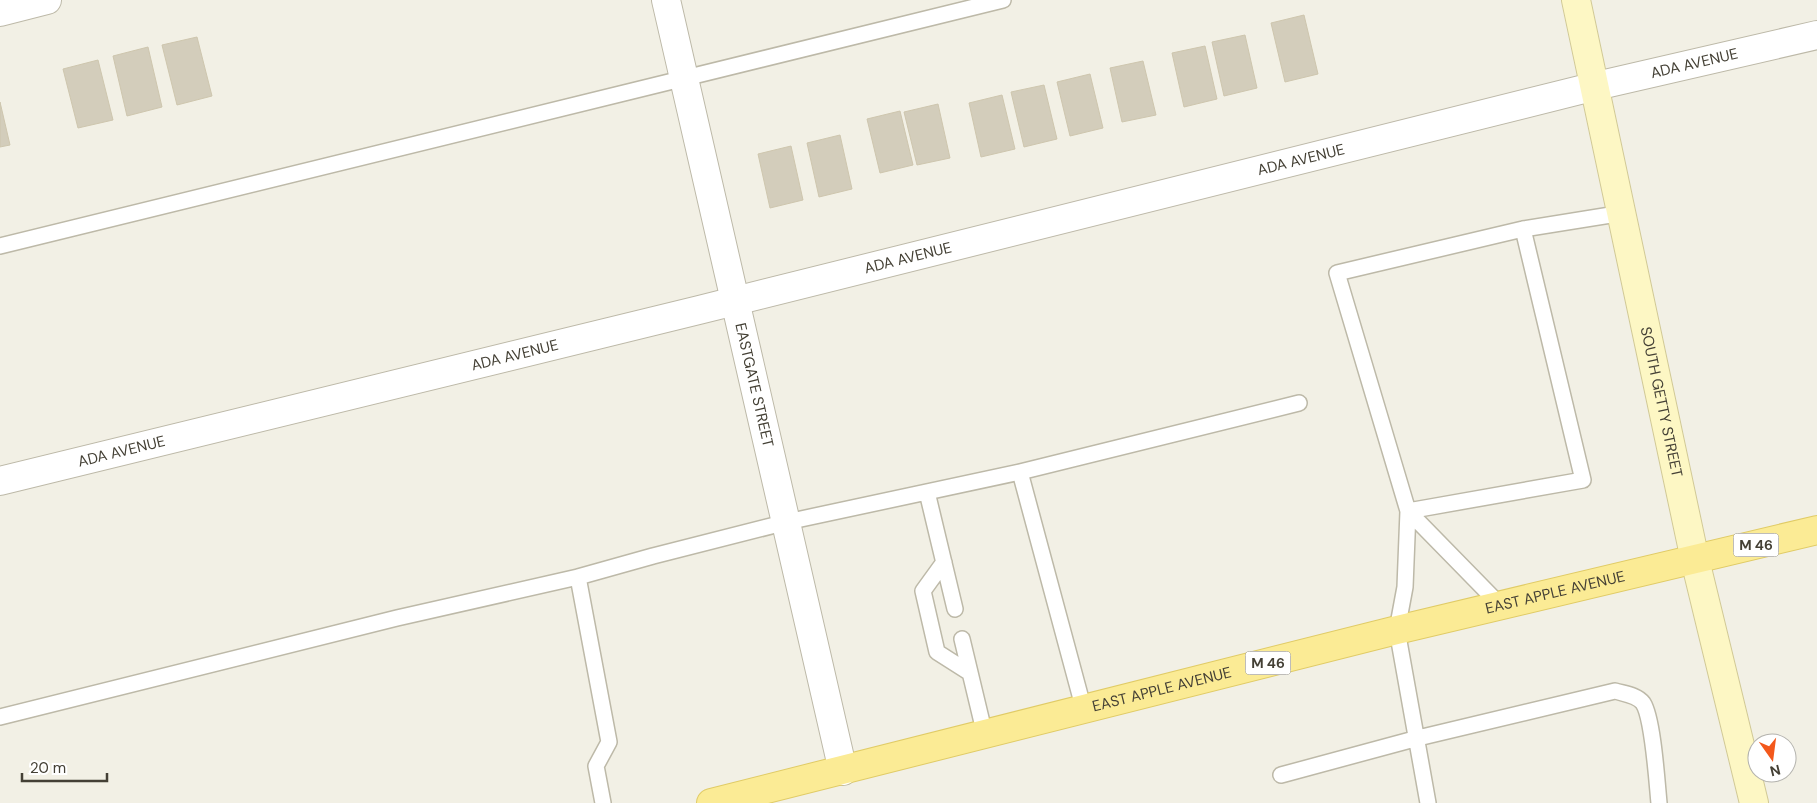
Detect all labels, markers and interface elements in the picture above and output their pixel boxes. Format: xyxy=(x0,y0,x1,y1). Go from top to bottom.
street label: ADA AVENUE xyxy=(1649,44,1740,83)
street label: ADA AVENUE xyxy=(1255,139,1347,180)
street label: ADA AVENUE xyxy=(862,237,954,278)
street label: EASTGATE STREET xyxy=(730,321,778,449)
street label: SOUTH GETTY STREET xyxy=(1636,325,1687,479)
street label: ADA AVENUE xyxy=(469,335,561,375)
street label: ADA AVENUE xyxy=(76,431,167,472)
road number: M 46 xyxy=(1734,534,1778,556)
street label: EAST APPLE AVENUE xyxy=(1483,566,1627,619)
road number: M 46 xyxy=(1246,651,1290,674)
street label: EAST APPLE AVENUE xyxy=(1090,662,1234,716)
north arrow xyxy=(1747,733,1797,783)
scale bar xyxy=(22,750,108,782)
text: 20 m xyxy=(30,758,66,778)
text: N xyxy=(1768,761,1782,781)

